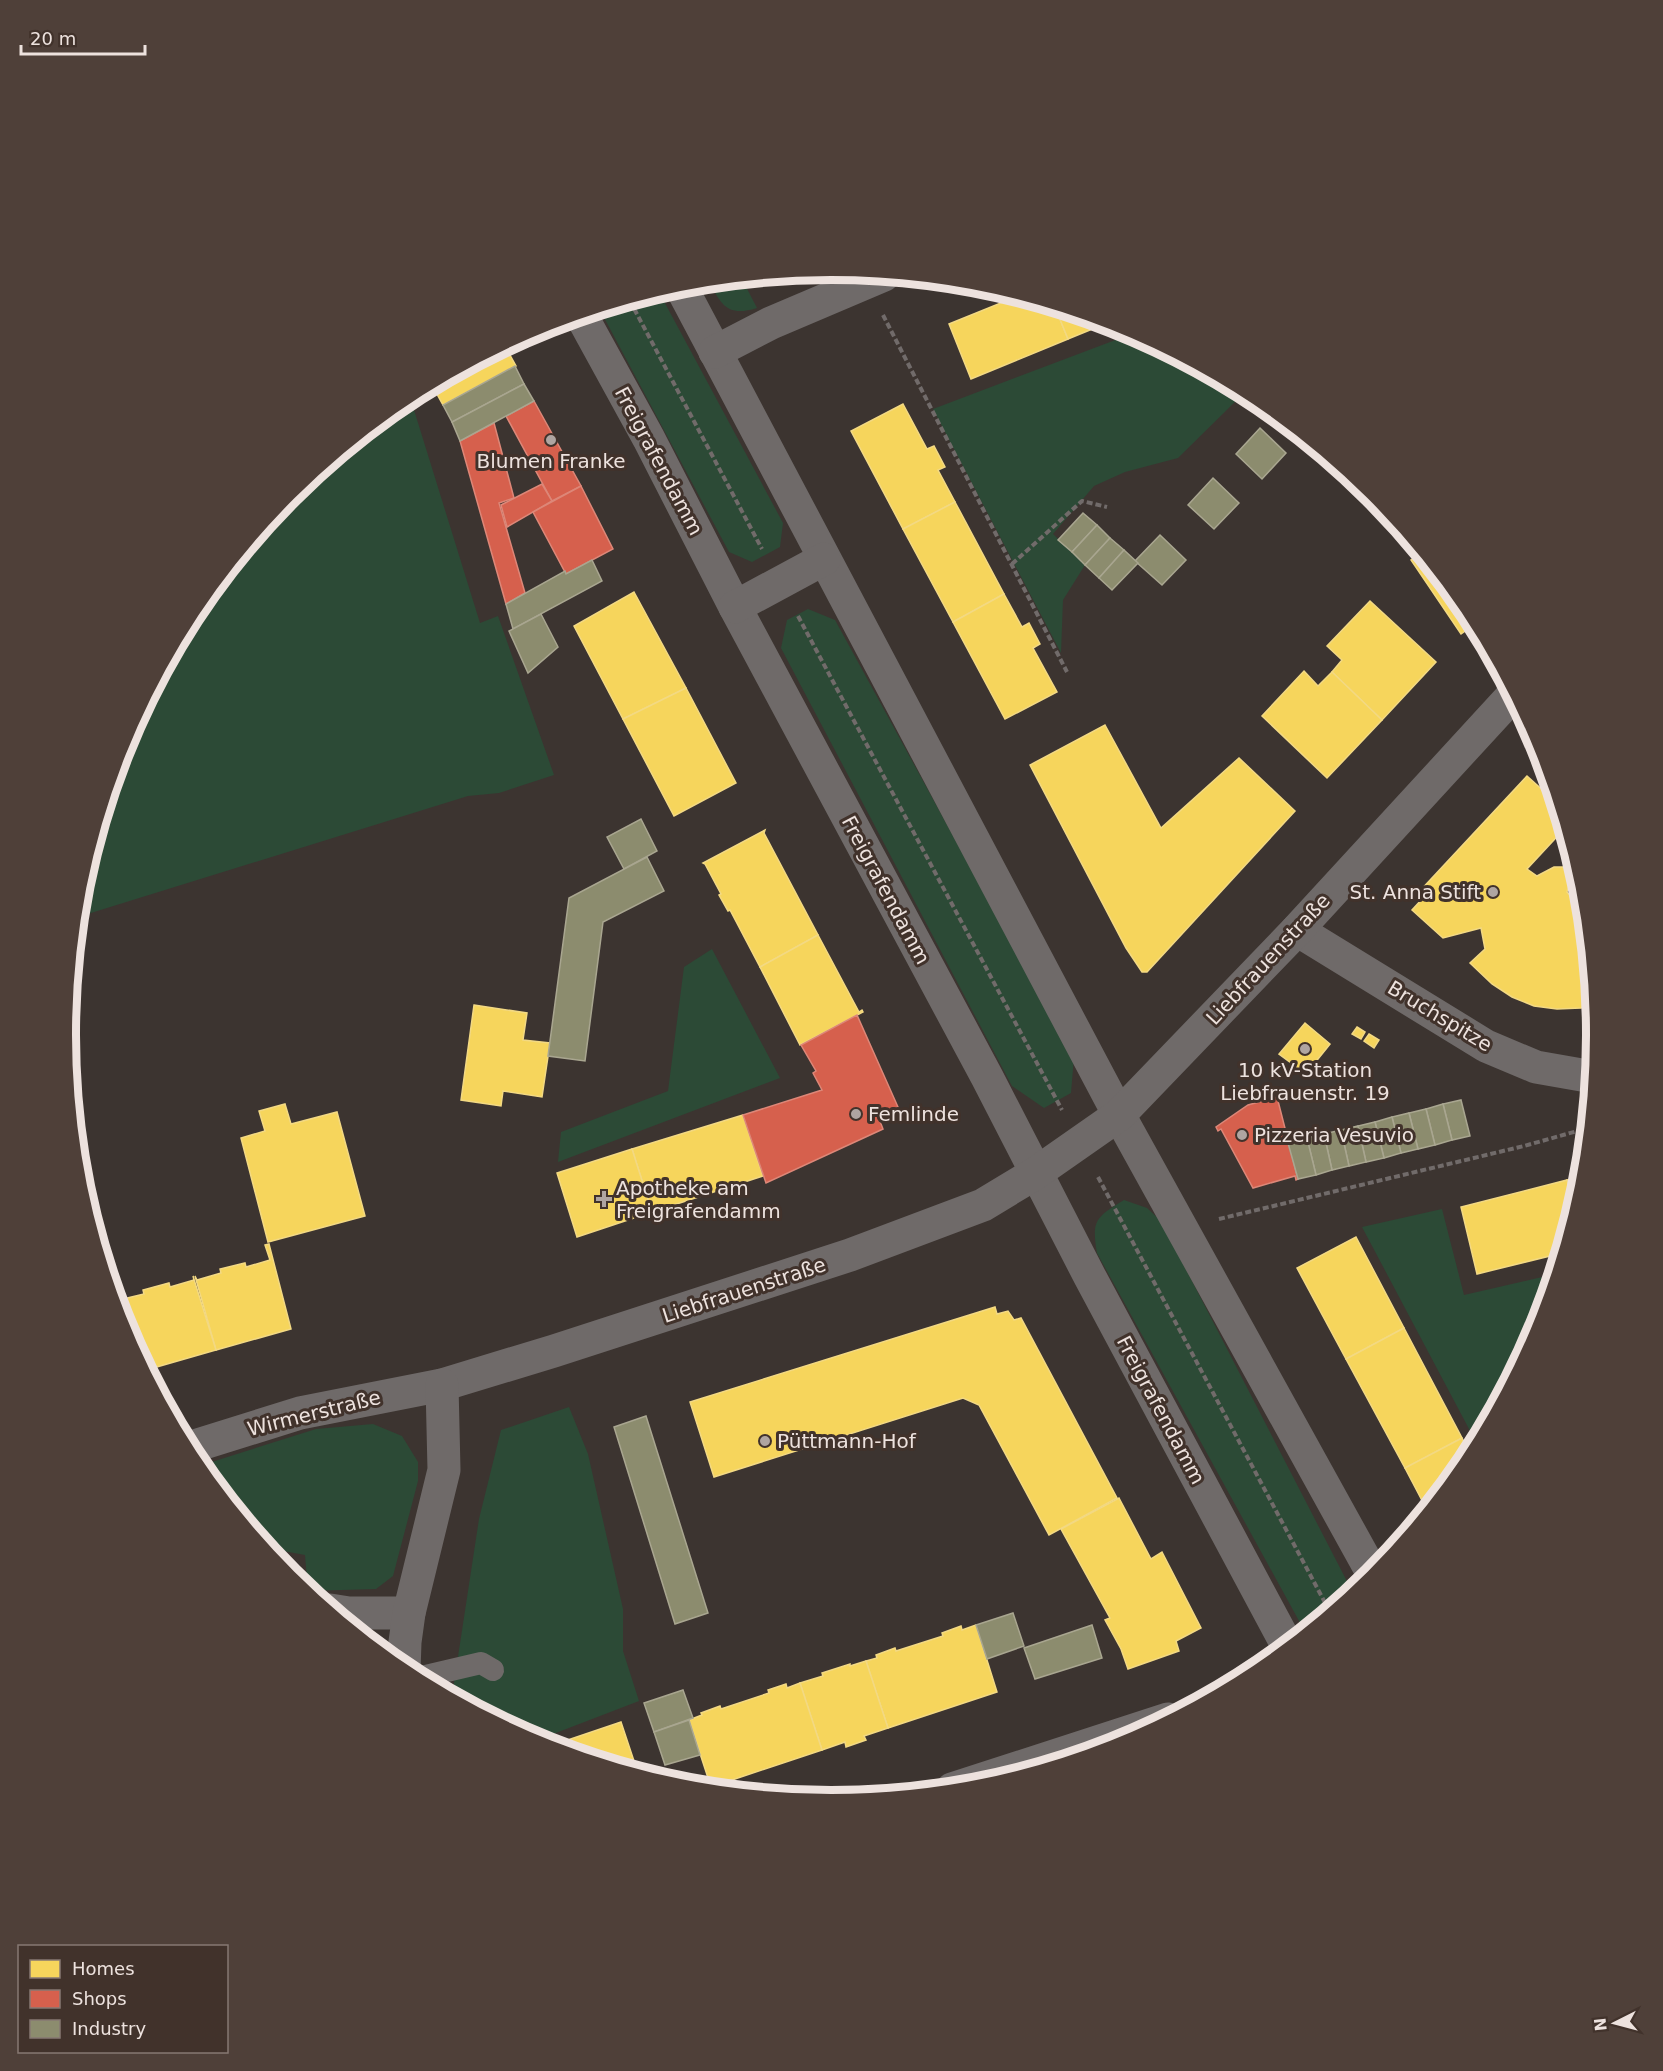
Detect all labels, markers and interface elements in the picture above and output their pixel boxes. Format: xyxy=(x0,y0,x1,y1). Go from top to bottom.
scale bar xyxy=(21,18,146,56)
text: 20 m xyxy=(30,28,76,49)
street label: Freigrafendamm xyxy=(610,383,708,539)
marker: Blumen Franke xyxy=(544,433,558,447)
place label: Blumen Franke xyxy=(476,449,626,473)
street label: Freigrafendamm xyxy=(837,812,935,968)
place label: St. Anna Stift xyxy=(1349,880,1481,904)
marker: St. Anna Stift xyxy=(1486,885,1500,899)
street label: Liebfrauenstraße xyxy=(1201,888,1335,1030)
street label: Bruchspitze xyxy=(1383,975,1497,1057)
marker: 10 kV-Station Liebfrauenstr. 19 xyxy=(1298,1042,1312,1056)
place label: 10 kV-Station Liebfrauenstr. 19 xyxy=(1220,1058,1390,1105)
place label: Femlinde xyxy=(868,1102,959,1126)
marker: Femlinde xyxy=(849,1107,863,1121)
place label: Pizzeria Vesuvio xyxy=(1254,1123,1414,1147)
marker: Pizzeria Vesuvio xyxy=(1235,1128,1249,1142)
place label: Apotheke am Freigrafendamm xyxy=(616,1176,781,1223)
marker: Apotheke am Freigrafendamm xyxy=(597,1192,611,1206)
street label: Liebfrauenstraße xyxy=(659,1252,829,1328)
street label: Freigrafendamm xyxy=(1112,1332,1210,1488)
street label: Wirmerstraße xyxy=(245,1385,383,1441)
place label: Püttmann-Hof xyxy=(777,1429,917,1453)
marker: Püttmann-Hof xyxy=(758,1434,772,1448)
legend xyxy=(18,1945,228,2053)
text: Homes xyxy=(72,1958,135,1979)
text: Shops xyxy=(72,1988,127,2009)
north arrow xyxy=(1585,1993,1645,2053)
text: N xyxy=(1590,2017,1611,2032)
text: Industry xyxy=(72,2018,146,2039)

